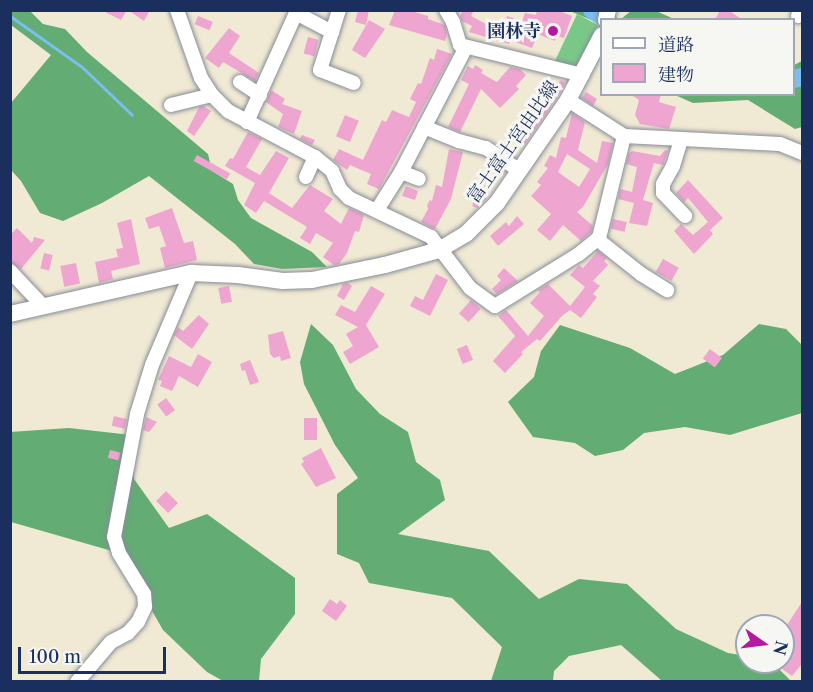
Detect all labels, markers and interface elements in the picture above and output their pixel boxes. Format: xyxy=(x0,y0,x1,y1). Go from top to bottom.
legend xyxy=(600,18,795,96)
place label: 園林寺 xyxy=(487,20,541,42)
marker: 園林寺 xyxy=(546,24,560,38)
text: 道路 xyxy=(658,34,694,56)
text: 建物 xyxy=(658,64,694,86)
street label: 富士富士宮由比線 xyxy=(463,77,563,207)
north arrow xyxy=(735,614,795,674)
scale bar xyxy=(21,635,170,673)
text: N xyxy=(769,639,792,657)
text: 100 m xyxy=(29,646,81,668)

